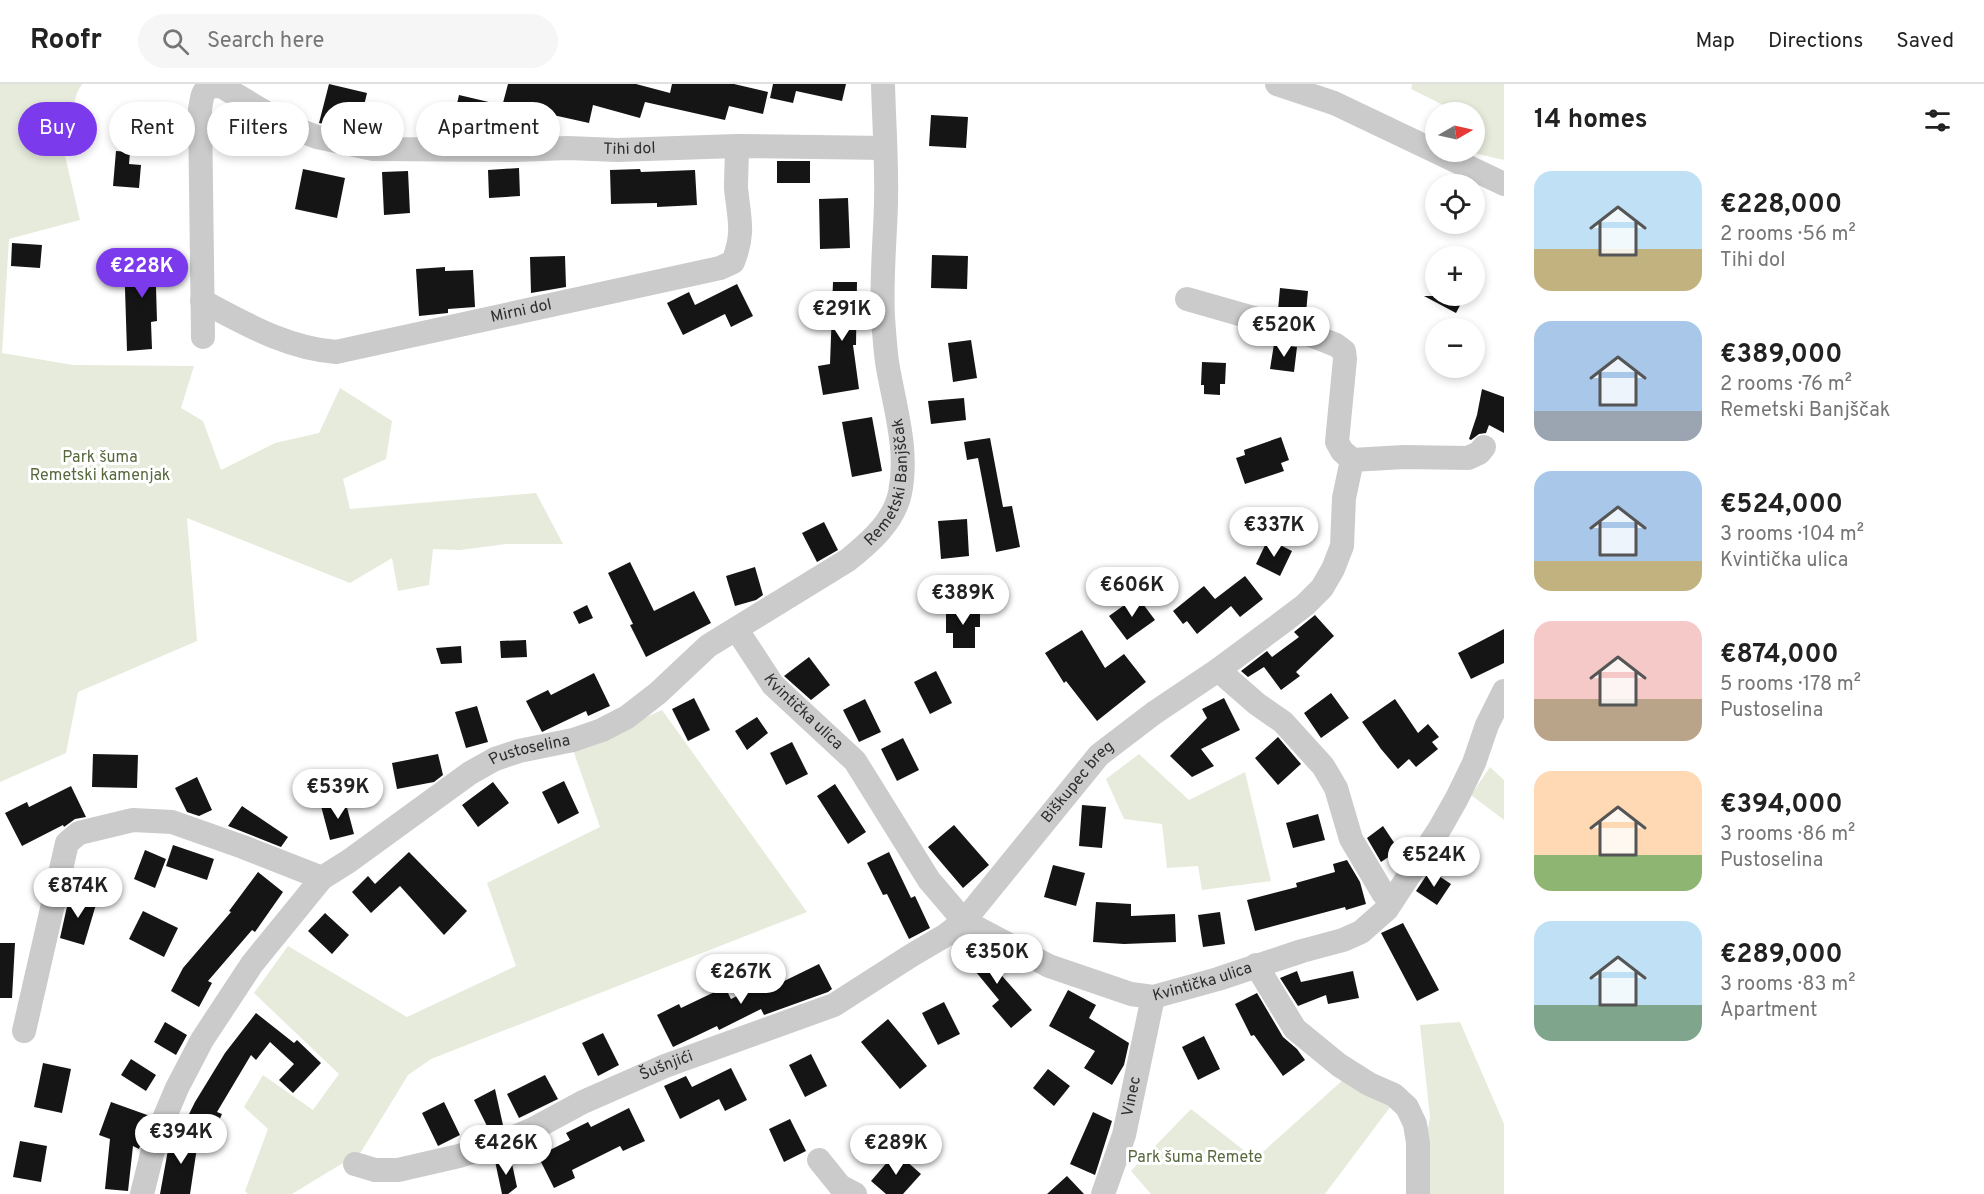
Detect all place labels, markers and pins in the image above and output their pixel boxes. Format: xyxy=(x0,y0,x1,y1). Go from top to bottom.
pin: €228K xyxy=(100,248,184,299)
pin: €291K xyxy=(800,291,884,342)
pin: €520K xyxy=(1242,307,1326,358)
pin: €337K xyxy=(1232,507,1316,558)
pin: €606K xyxy=(1090,567,1174,618)
pin: €389K xyxy=(921,575,1005,626)
pin: €539K xyxy=(296,769,380,820)
pin: €524K xyxy=(1392,837,1476,888)
pin: €874K xyxy=(36,868,120,919)
pin: €350K xyxy=(955,934,1039,985)
pin: €267K xyxy=(699,954,783,1005)
pin: €394K xyxy=(139,1114,223,1165)
pin: €426K xyxy=(464,1125,548,1176)
pin: €289K xyxy=(854,1125,938,1176)

